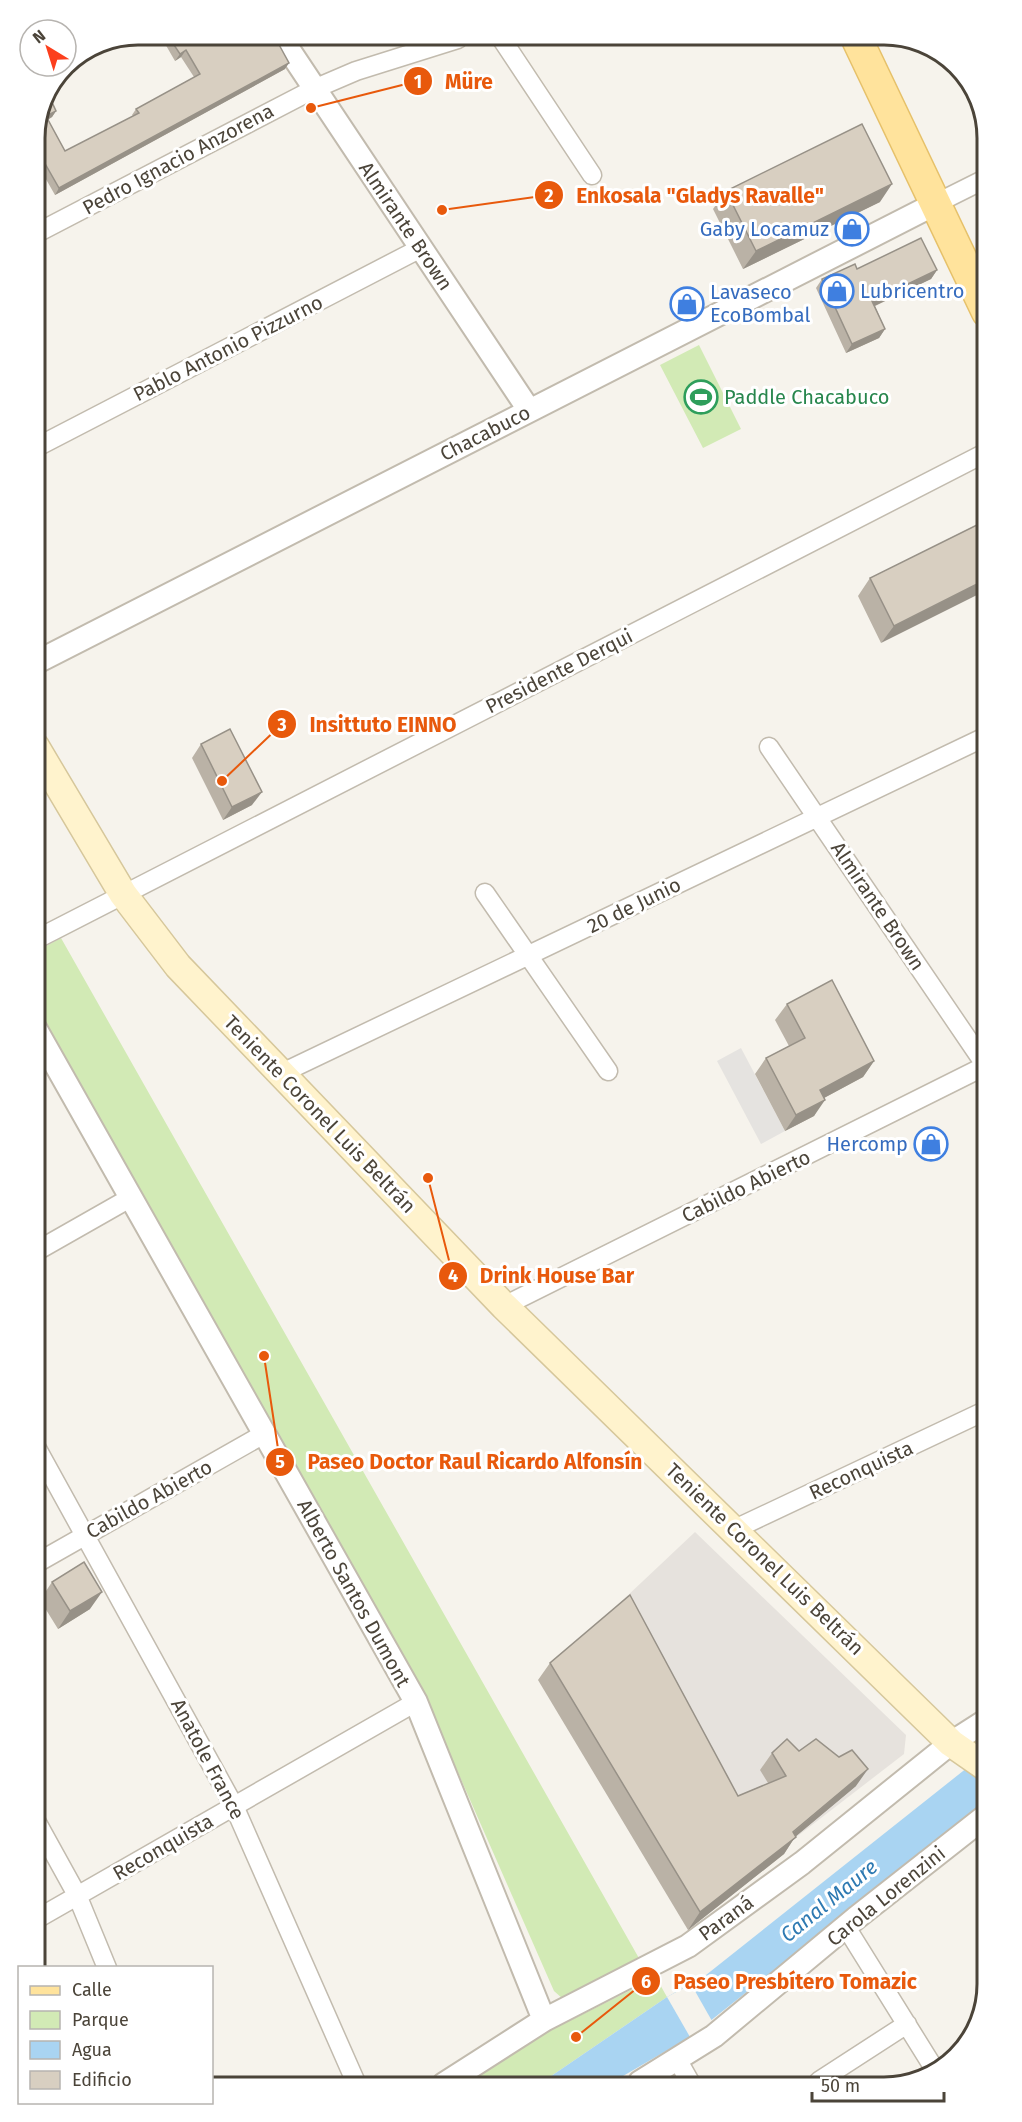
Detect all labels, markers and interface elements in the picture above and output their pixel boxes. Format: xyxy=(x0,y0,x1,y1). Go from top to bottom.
north arrow xyxy=(18,18,78,78)
text: N xyxy=(29,26,49,47)
callout: Müre xyxy=(403,62,505,101)
text: Müre xyxy=(445,69,493,95)
text: 1 xyxy=(414,71,422,93)
street label: Pedro Ignacio Anzorena xyxy=(78,98,278,220)
street label: Almirante Brown xyxy=(354,157,458,295)
callout: Enkosala "Gladys Ravalle" xyxy=(534,176,836,215)
text: Enkosala "Gladys Ravalle" xyxy=(576,183,824,209)
text: 2 xyxy=(544,185,554,207)
shop icon: Gaby Locamuz xyxy=(834,211,870,247)
place label: Gaby Locamuz xyxy=(700,217,829,241)
shop icon: Lubricentro xyxy=(819,273,855,309)
place label: Lubricentro xyxy=(860,279,964,303)
place label: Lavaseco EcoBombal xyxy=(710,280,810,327)
shop icon: Lavaseco EcoBombal xyxy=(669,286,705,322)
street label: Pablo Antonio Pizzurno xyxy=(129,290,327,406)
sports icon: Paddle Chacabuco xyxy=(683,379,719,415)
place label: Paddle Chacabuco xyxy=(724,385,889,409)
street label: Chacabuco xyxy=(436,400,534,466)
street label: Presidente Derqui xyxy=(481,624,637,718)
callout: Insittuto EINNO xyxy=(267,705,469,744)
text: Insittuto EINNO xyxy=(309,712,457,738)
text: 3 xyxy=(276,714,287,736)
street label: Almirante Brown xyxy=(826,837,930,975)
street label: 20 de Junio xyxy=(583,872,685,938)
street label: Teniente Coronel Luis Beltrán xyxy=(219,1010,421,1218)
shop icon: Hercomp xyxy=(913,1126,949,1162)
place label: Hercomp xyxy=(827,1132,908,1156)
street label: Cabildo Abierto xyxy=(678,1144,814,1228)
callout: Drink House Bar xyxy=(438,1256,646,1295)
text: Drink House Bar xyxy=(480,1263,635,1289)
text: 4 xyxy=(448,1265,458,1287)
street label: Reconquista xyxy=(805,1435,917,1505)
callout: Paseo Doctor Raul Ricardo Alfonsín xyxy=(265,1442,654,1481)
text: Paseo Doctor Raul Ricardo Alfonsín xyxy=(308,1449,642,1475)
text: 5 xyxy=(275,1451,285,1473)
street label: Cabildo Abierto xyxy=(82,1454,216,1544)
street label: Teniente Coronel Luis Beltrán xyxy=(661,1458,869,1660)
street label: Alberto Santos Dumont xyxy=(292,1495,416,1692)
street label: Anatole France xyxy=(166,1694,250,1824)
street label: Reconquista xyxy=(109,1809,217,1885)
street label: Carola Lorenzini xyxy=(822,1841,950,1951)
water label: Canal Maure xyxy=(775,1854,883,1948)
street label: Paraná xyxy=(694,1890,758,1946)
callout: Paseo Presbítero Tomazic xyxy=(631,1962,929,2001)
legend xyxy=(18,1966,213,2104)
text: Paseo Presbítero Tomazic xyxy=(673,1969,917,1995)
text: 6 xyxy=(641,1971,651,1993)
text: Calle xyxy=(72,1979,112,2001)
text: Parque xyxy=(72,2009,129,2031)
text: Agua xyxy=(72,2039,112,2061)
scale bar xyxy=(812,2065,944,2103)
text: Edificio xyxy=(72,2069,132,2091)
text: 50 m xyxy=(821,2075,860,2097)

